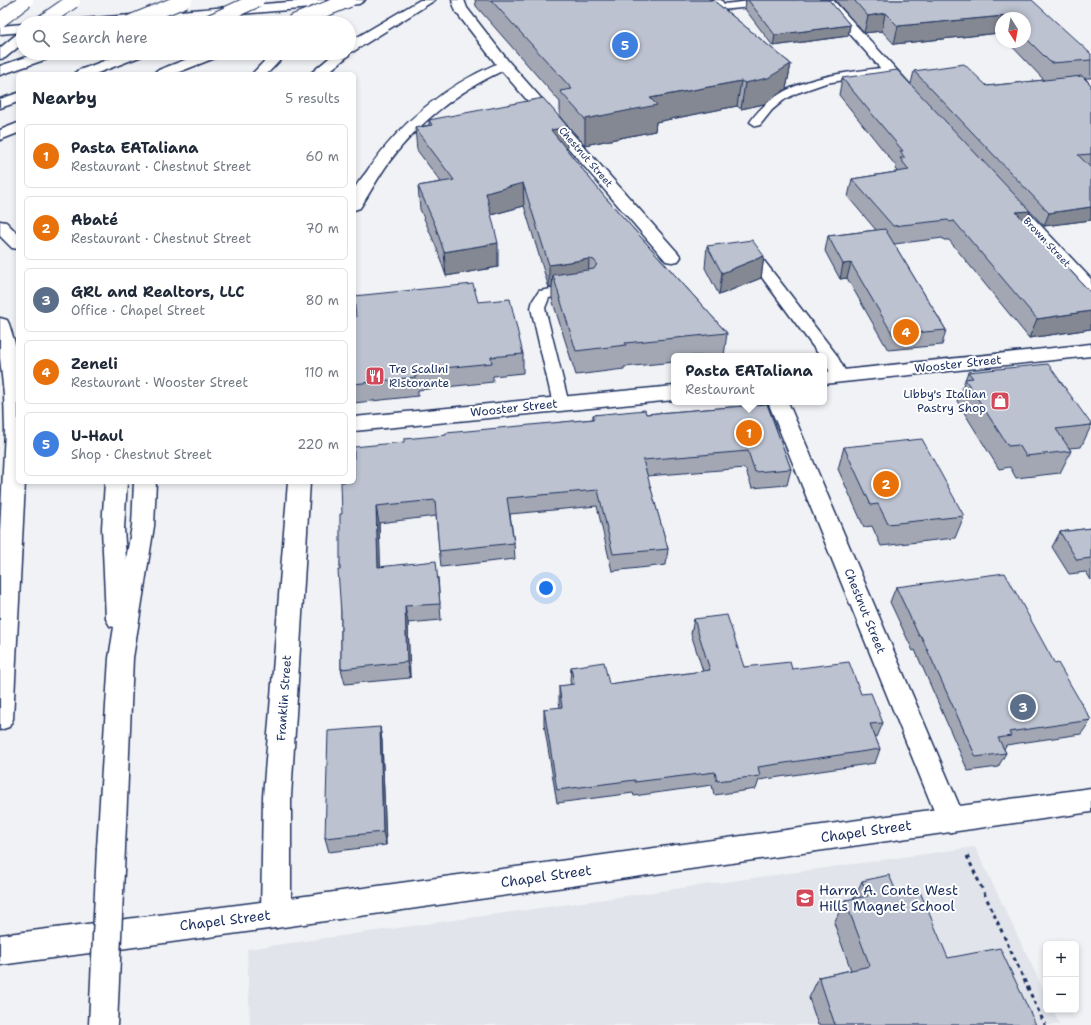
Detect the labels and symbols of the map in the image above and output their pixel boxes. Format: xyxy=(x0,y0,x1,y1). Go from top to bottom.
north arrow xyxy=(995,12,1031,48)
pin: 5 xyxy=(612,30,638,60)
street label: Chestnut Street xyxy=(556,124,616,190)
street label: Brown Street xyxy=(1021,214,1073,270)
pin: 4 xyxy=(893,317,919,347)
street label: Wooster Street xyxy=(914,351,1002,377)
place label: Tre Scalini Ristorante xyxy=(389,361,450,391)
restaurant icon: Tre Scalini Ristorante xyxy=(364,365,386,387)
place label: Libby's Italian Pastry Shop xyxy=(903,386,986,416)
shop icon: Libby's Italian Pastry Shop xyxy=(989,390,1011,412)
street label: Wooster Street xyxy=(470,395,558,421)
pin: 1 xyxy=(736,418,762,448)
pin: 2 xyxy=(873,469,899,499)
street label: Chestnut Street xyxy=(841,566,889,656)
your location xyxy=(536,578,556,598)
street label: Franklin Street xyxy=(273,655,295,741)
pin: 3 xyxy=(1010,692,1036,722)
street label: Chapel Street xyxy=(819,816,913,846)
street label: Chapel Street xyxy=(499,861,593,891)
place label: Harra A. Conte West Hills Magnet School xyxy=(819,881,958,915)
school or university icon: Harra A. Conte West Hills Magnet School xyxy=(794,887,816,909)
street label: Chapel Street xyxy=(178,905,272,935)

